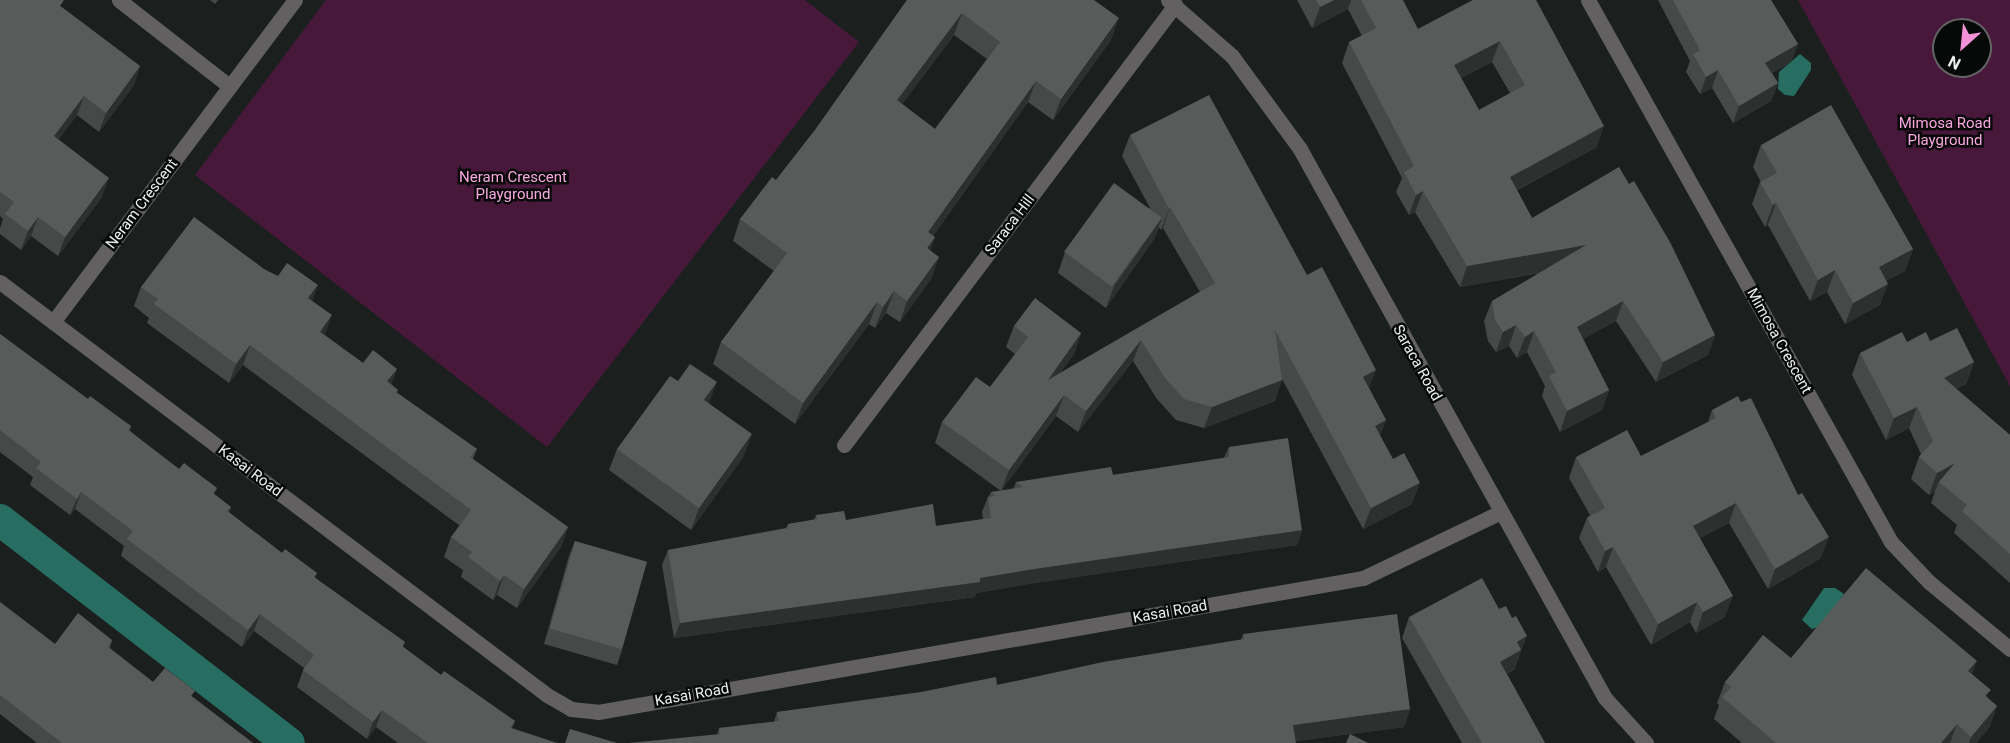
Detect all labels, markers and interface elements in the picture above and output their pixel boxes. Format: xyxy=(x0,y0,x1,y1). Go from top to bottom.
north arrow xyxy=(1932,18,1992,78)
text: N xyxy=(1945,52,1964,74)
park label: Mimosa Road Playground xyxy=(1899,114,1991,149)
street label: Neram Crescent xyxy=(102,156,182,252)
park label: Neram Crescent Playground xyxy=(459,168,567,203)
street label: Saraca Hill xyxy=(981,191,1039,259)
street label: Mimosa Crescent xyxy=(1743,285,1815,397)
street label: Saraca Road xyxy=(1389,322,1445,404)
street label: Kasai Road xyxy=(215,441,285,501)
street label: Kasai Road xyxy=(1131,597,1209,627)
street label: Kasai Road xyxy=(653,680,731,710)

